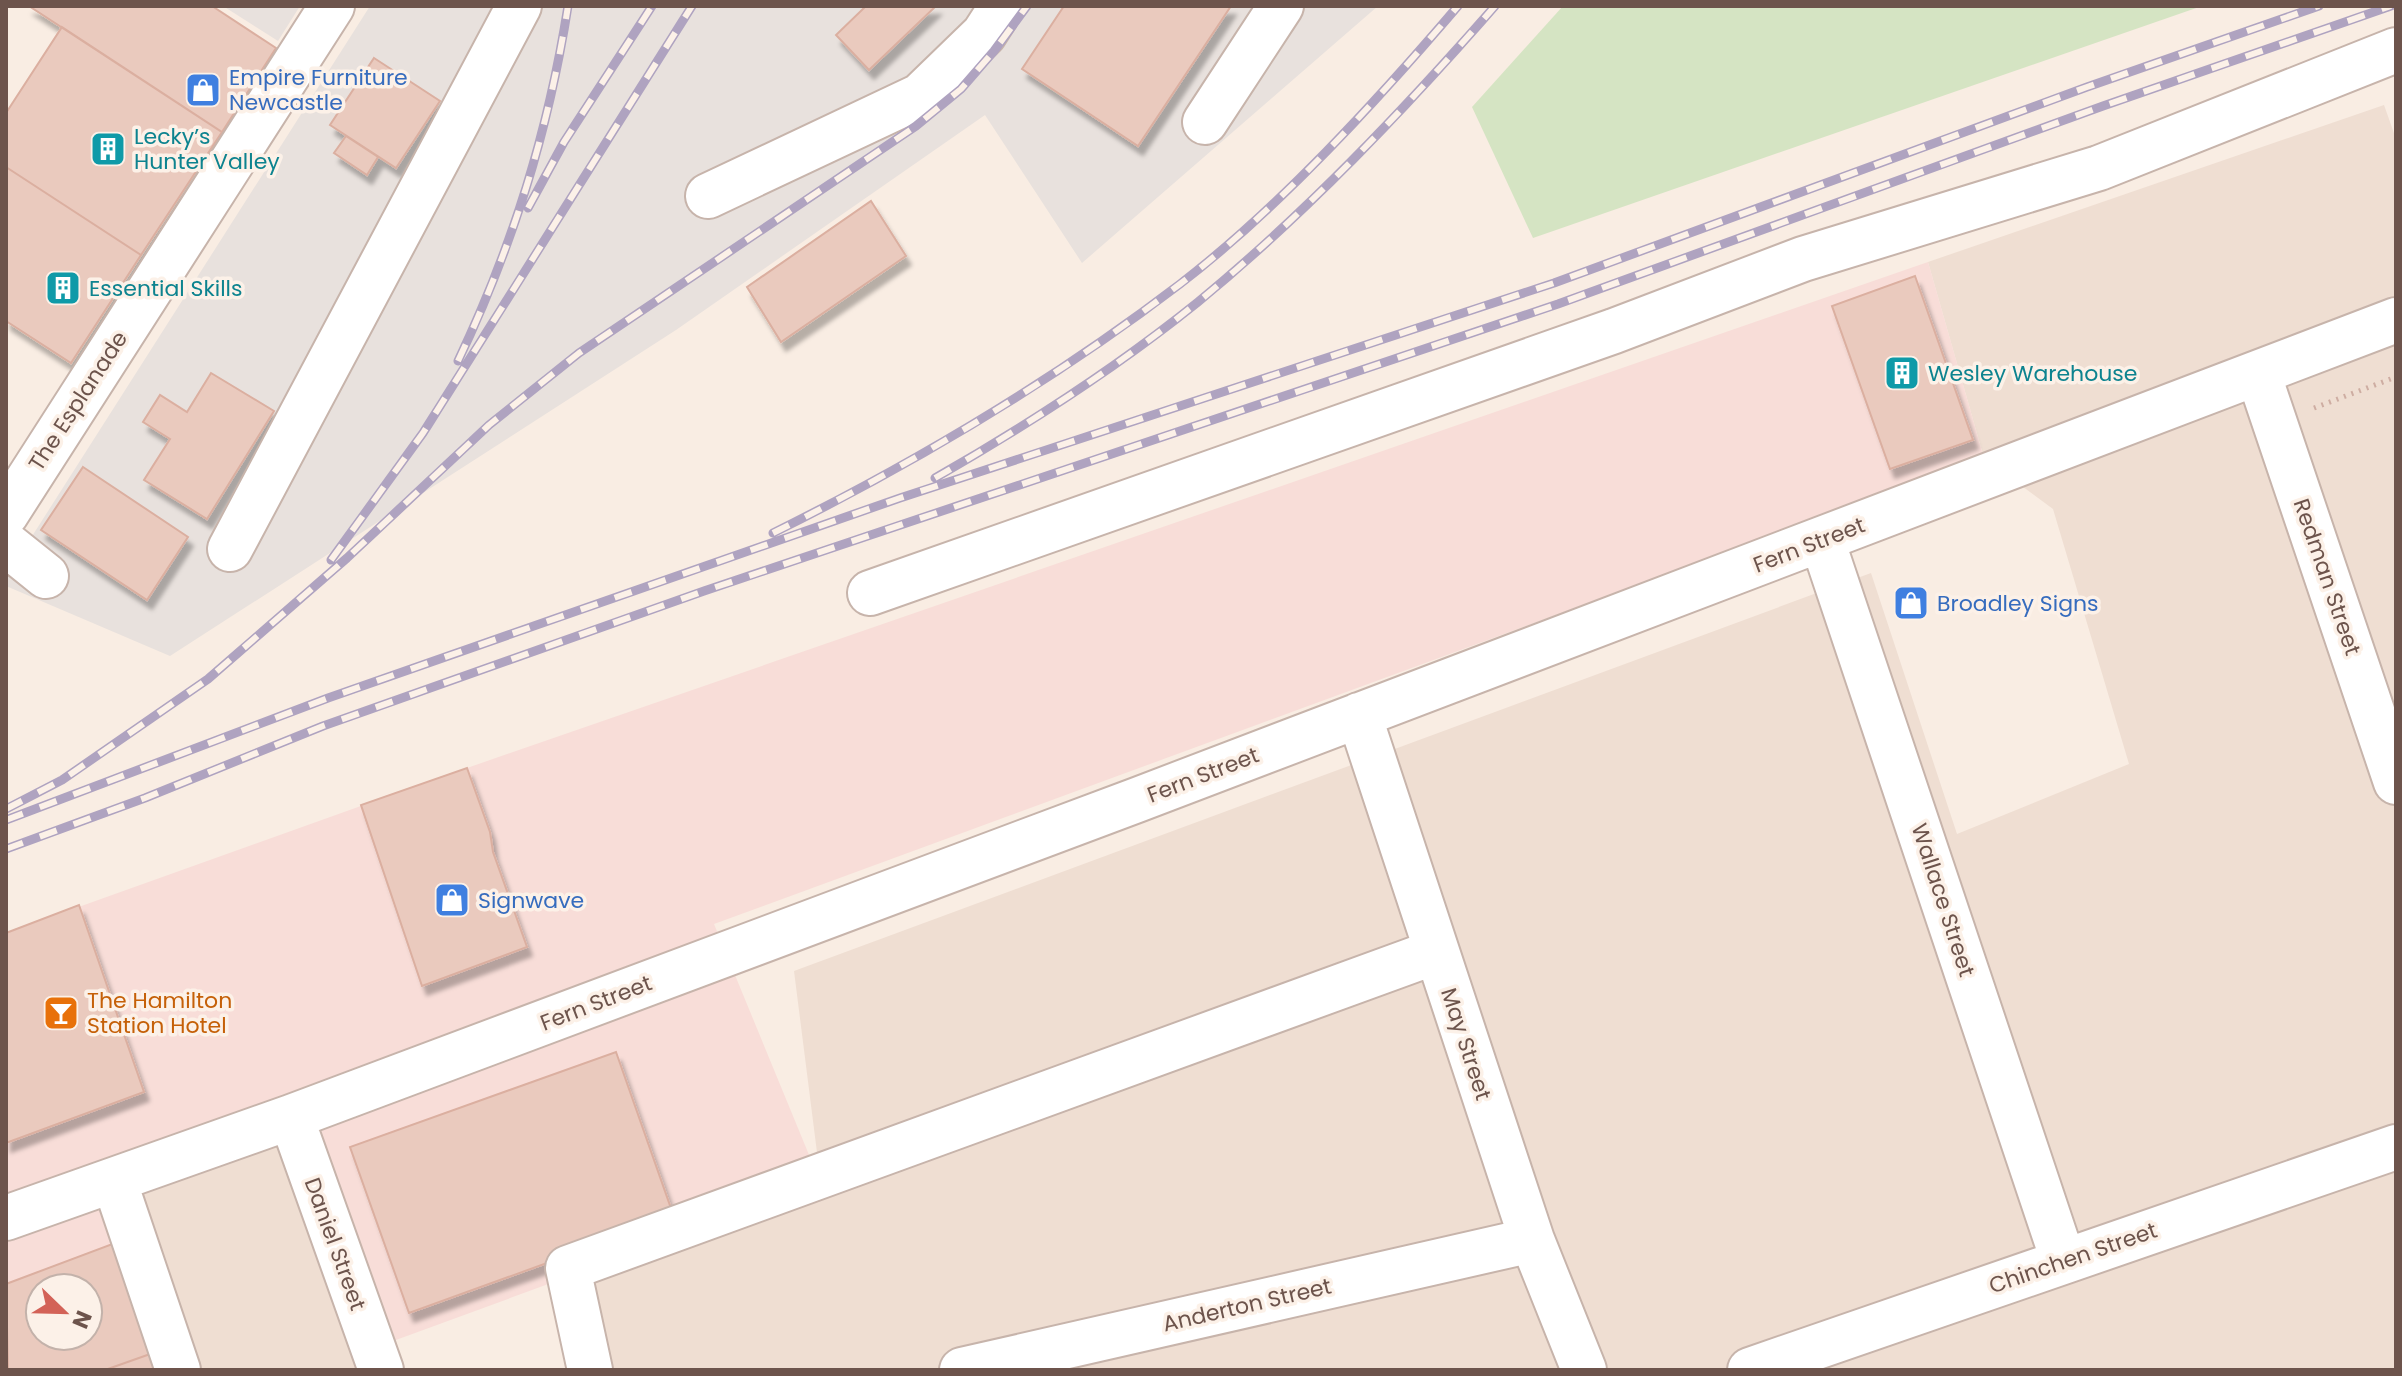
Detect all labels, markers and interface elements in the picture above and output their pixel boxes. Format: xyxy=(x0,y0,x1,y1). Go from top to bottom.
place label: Empire Furniture Newcastle xyxy=(229,62,408,118)
shop icon: Empire Furniture Newcastle xyxy=(184,71,222,109)
place label: Lecky’s Hunter Valley xyxy=(134,121,280,177)
building icon: Lecky’s Hunter Valley xyxy=(89,130,127,168)
building icon: Essential Skills xyxy=(44,269,82,307)
place label: Essential Skills xyxy=(89,273,243,304)
street label: The Esplanade xyxy=(21,325,135,477)
building icon: Wesley Warehouse xyxy=(1883,354,1921,392)
place label: Wesley Warehouse xyxy=(1928,358,2137,389)
street label: Redman Street xyxy=(2286,495,2368,659)
street label: Fern Street xyxy=(1749,510,1869,580)
shop icon: Broadley Signs xyxy=(1892,584,1930,622)
place label: Broadley Signs xyxy=(1937,588,2099,619)
street label: Fern Street xyxy=(1143,740,1263,810)
street label: Wallace Street xyxy=(1904,819,1982,981)
shop icon: Signwave xyxy=(433,881,471,919)
place label: Signwave xyxy=(478,885,584,916)
street label: Fern Street xyxy=(536,968,656,1038)
street label: May Street xyxy=(1433,984,1499,1104)
place label: The Hamilton Station Hotel xyxy=(87,985,232,1041)
bar icon: The Hamilton Station Hotel xyxy=(42,994,80,1032)
street label: Daniel Street xyxy=(297,1173,373,1315)
street label: Chinchen Street xyxy=(1985,1215,2161,1301)
street label: Anderton Street xyxy=(1160,1271,1334,1339)
north arrow xyxy=(24,1272,104,1352)
text: N xyxy=(64,1306,99,1333)

